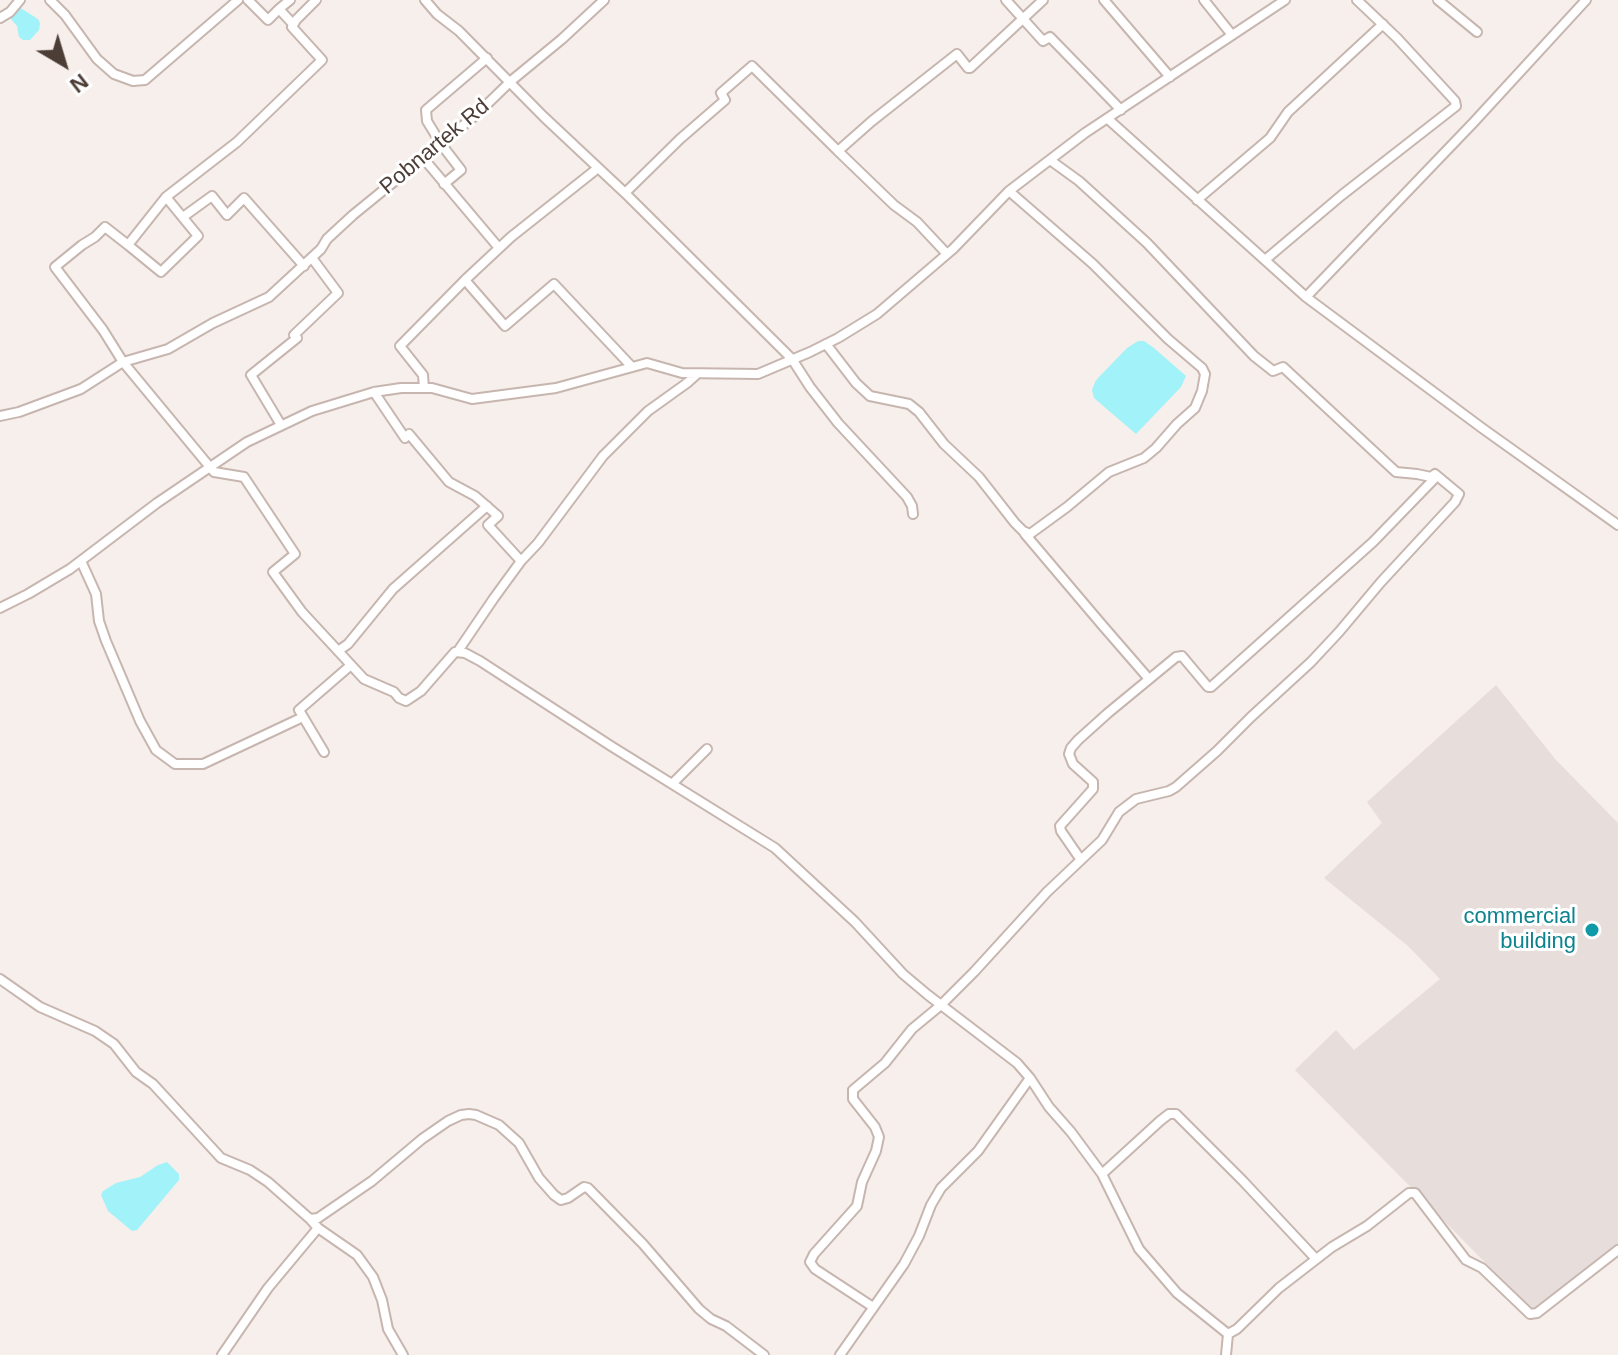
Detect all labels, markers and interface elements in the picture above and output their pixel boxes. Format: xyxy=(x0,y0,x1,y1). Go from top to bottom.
north arrow xyxy=(24,24,104,104)
text: N xyxy=(65,69,93,98)
street label: Pobnartek Rd xyxy=(375,94,495,200)
place label: commercial building xyxy=(1464,904,1576,956)
marker: commercial building xyxy=(1583,921,1601,939)

